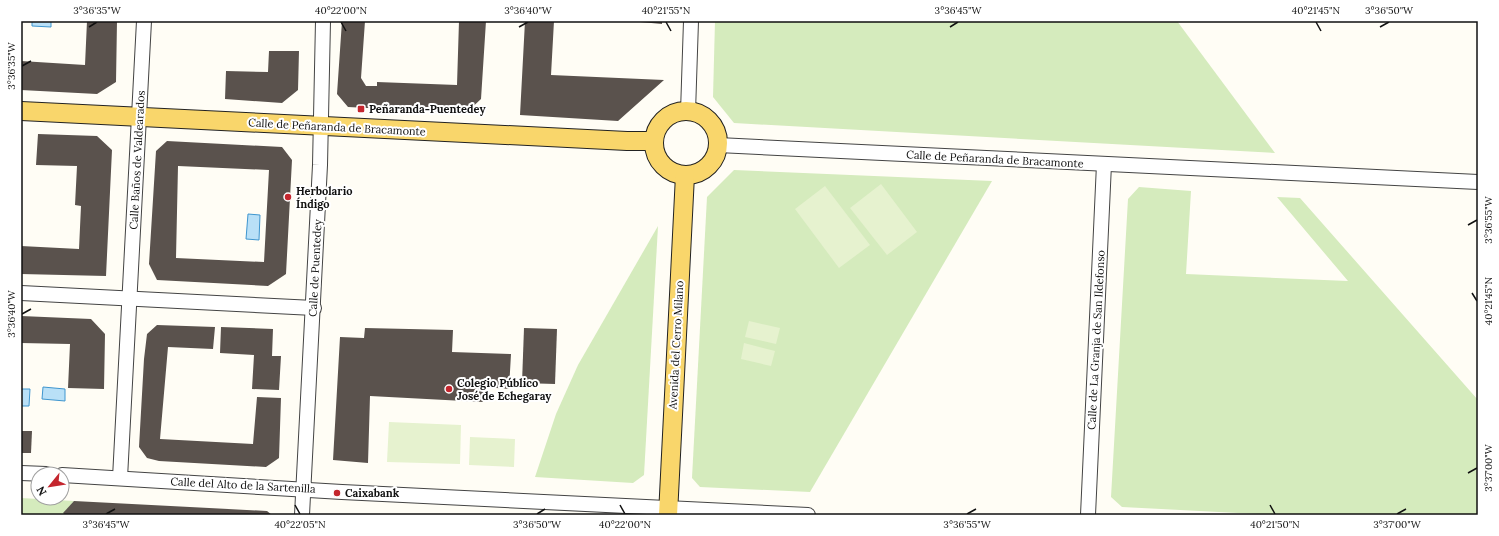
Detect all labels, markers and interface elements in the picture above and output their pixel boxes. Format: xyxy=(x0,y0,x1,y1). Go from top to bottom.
text: 3°36'35"W xyxy=(73,4,122,17)
text: 40°22'00"N xyxy=(315,4,367,17)
text: 3°36'40"W xyxy=(504,4,553,17)
text: 40°21'55"N xyxy=(642,4,691,17)
text: 3°36'45"W xyxy=(935,4,982,17)
text: 40°21'45"N xyxy=(1292,4,1341,17)
text: 3°36'50"W xyxy=(1365,4,1414,17)
text: 3°36'35"W xyxy=(5,41,18,90)
street label: Calle Baños de Valdearados xyxy=(126,90,148,230)
place label: Peñaranda-Puentedey xyxy=(369,102,486,116)
marker: Peñaranda-Puentedey xyxy=(356,104,366,114)
street label: Calle de Peñaranda de Bracamonte xyxy=(248,115,426,139)
street label: Calle de Peñaranda de Bracamonte xyxy=(906,147,1084,171)
place label: Herbolario Índigo xyxy=(296,184,352,211)
marker: Herbolario Índigo xyxy=(283,192,293,202)
text: 3°36'55"W xyxy=(1482,195,1495,244)
street label: Calle de Puentedey xyxy=(305,219,325,317)
street label: Calle de La Granja de San Ildefonso xyxy=(1084,250,1108,430)
text: 40°21'45"N xyxy=(1482,276,1495,325)
street label: Avenida del Cerro Milano xyxy=(666,280,686,411)
text: 3°36'40"W xyxy=(5,289,18,338)
place label: Colegio Público José de Echegaray xyxy=(457,376,552,403)
marker: Colegio Público José de Echegaray xyxy=(444,384,454,394)
text: 3°37'00"W xyxy=(1482,443,1495,492)
north arrow xyxy=(30,466,70,506)
street label: Calle del Alto de la Sartenilla xyxy=(170,474,316,496)
text: N xyxy=(33,483,50,498)
place label: Caixabank xyxy=(345,486,400,500)
marker: Caixabank xyxy=(332,488,342,498)
text: 3°36'45"W xyxy=(83,518,130,531)
text: 40°22'05"N xyxy=(274,518,326,531)
text: 3°36'50"W xyxy=(513,518,562,531)
text: 40°22'00"N xyxy=(599,518,651,531)
text: 3°36'55"W xyxy=(943,518,992,531)
text: 40°21'50"N xyxy=(1250,518,1300,531)
text: 3°37'00"W xyxy=(1373,518,1422,531)

